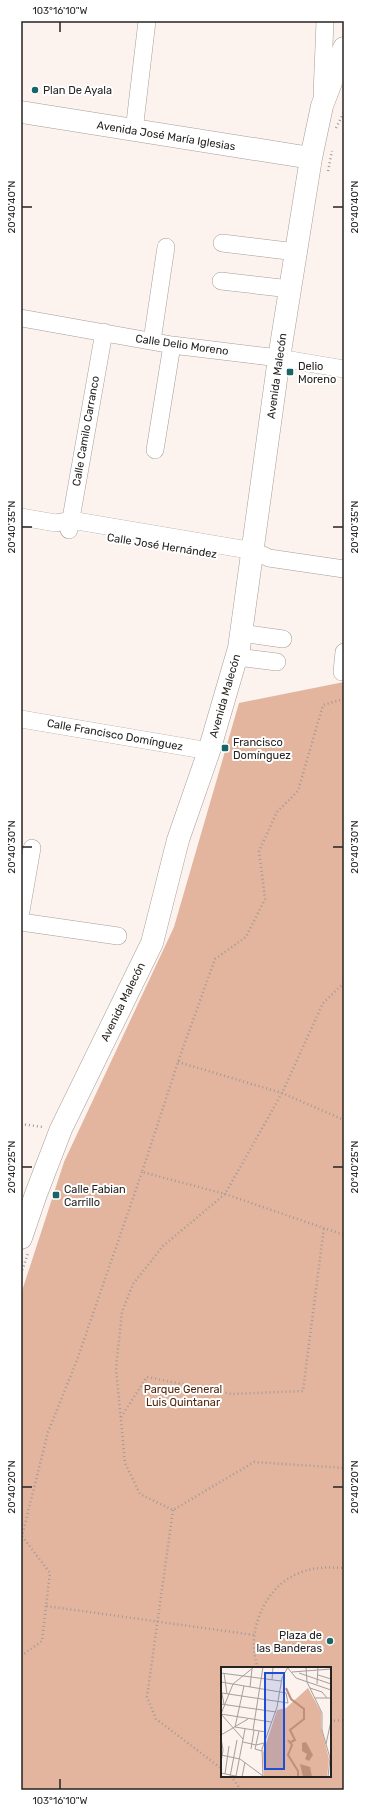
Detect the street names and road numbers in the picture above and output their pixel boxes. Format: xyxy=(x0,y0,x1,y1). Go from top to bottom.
street label: Avenida José María Iglesias xyxy=(96,119,237,153)
street label: Calle Delio Moreno xyxy=(135,332,229,358)
street label: Avenida Malecón xyxy=(265,332,289,420)
street label: Calle Camilo Carranco xyxy=(70,375,102,487)
street label: Calle José Hernández xyxy=(106,531,218,561)
street label: Avenida Malecón xyxy=(207,653,243,739)
street label: Calle Francisco Domínguez xyxy=(46,717,185,753)
street label: Avenida Malecón xyxy=(98,960,148,1044)

